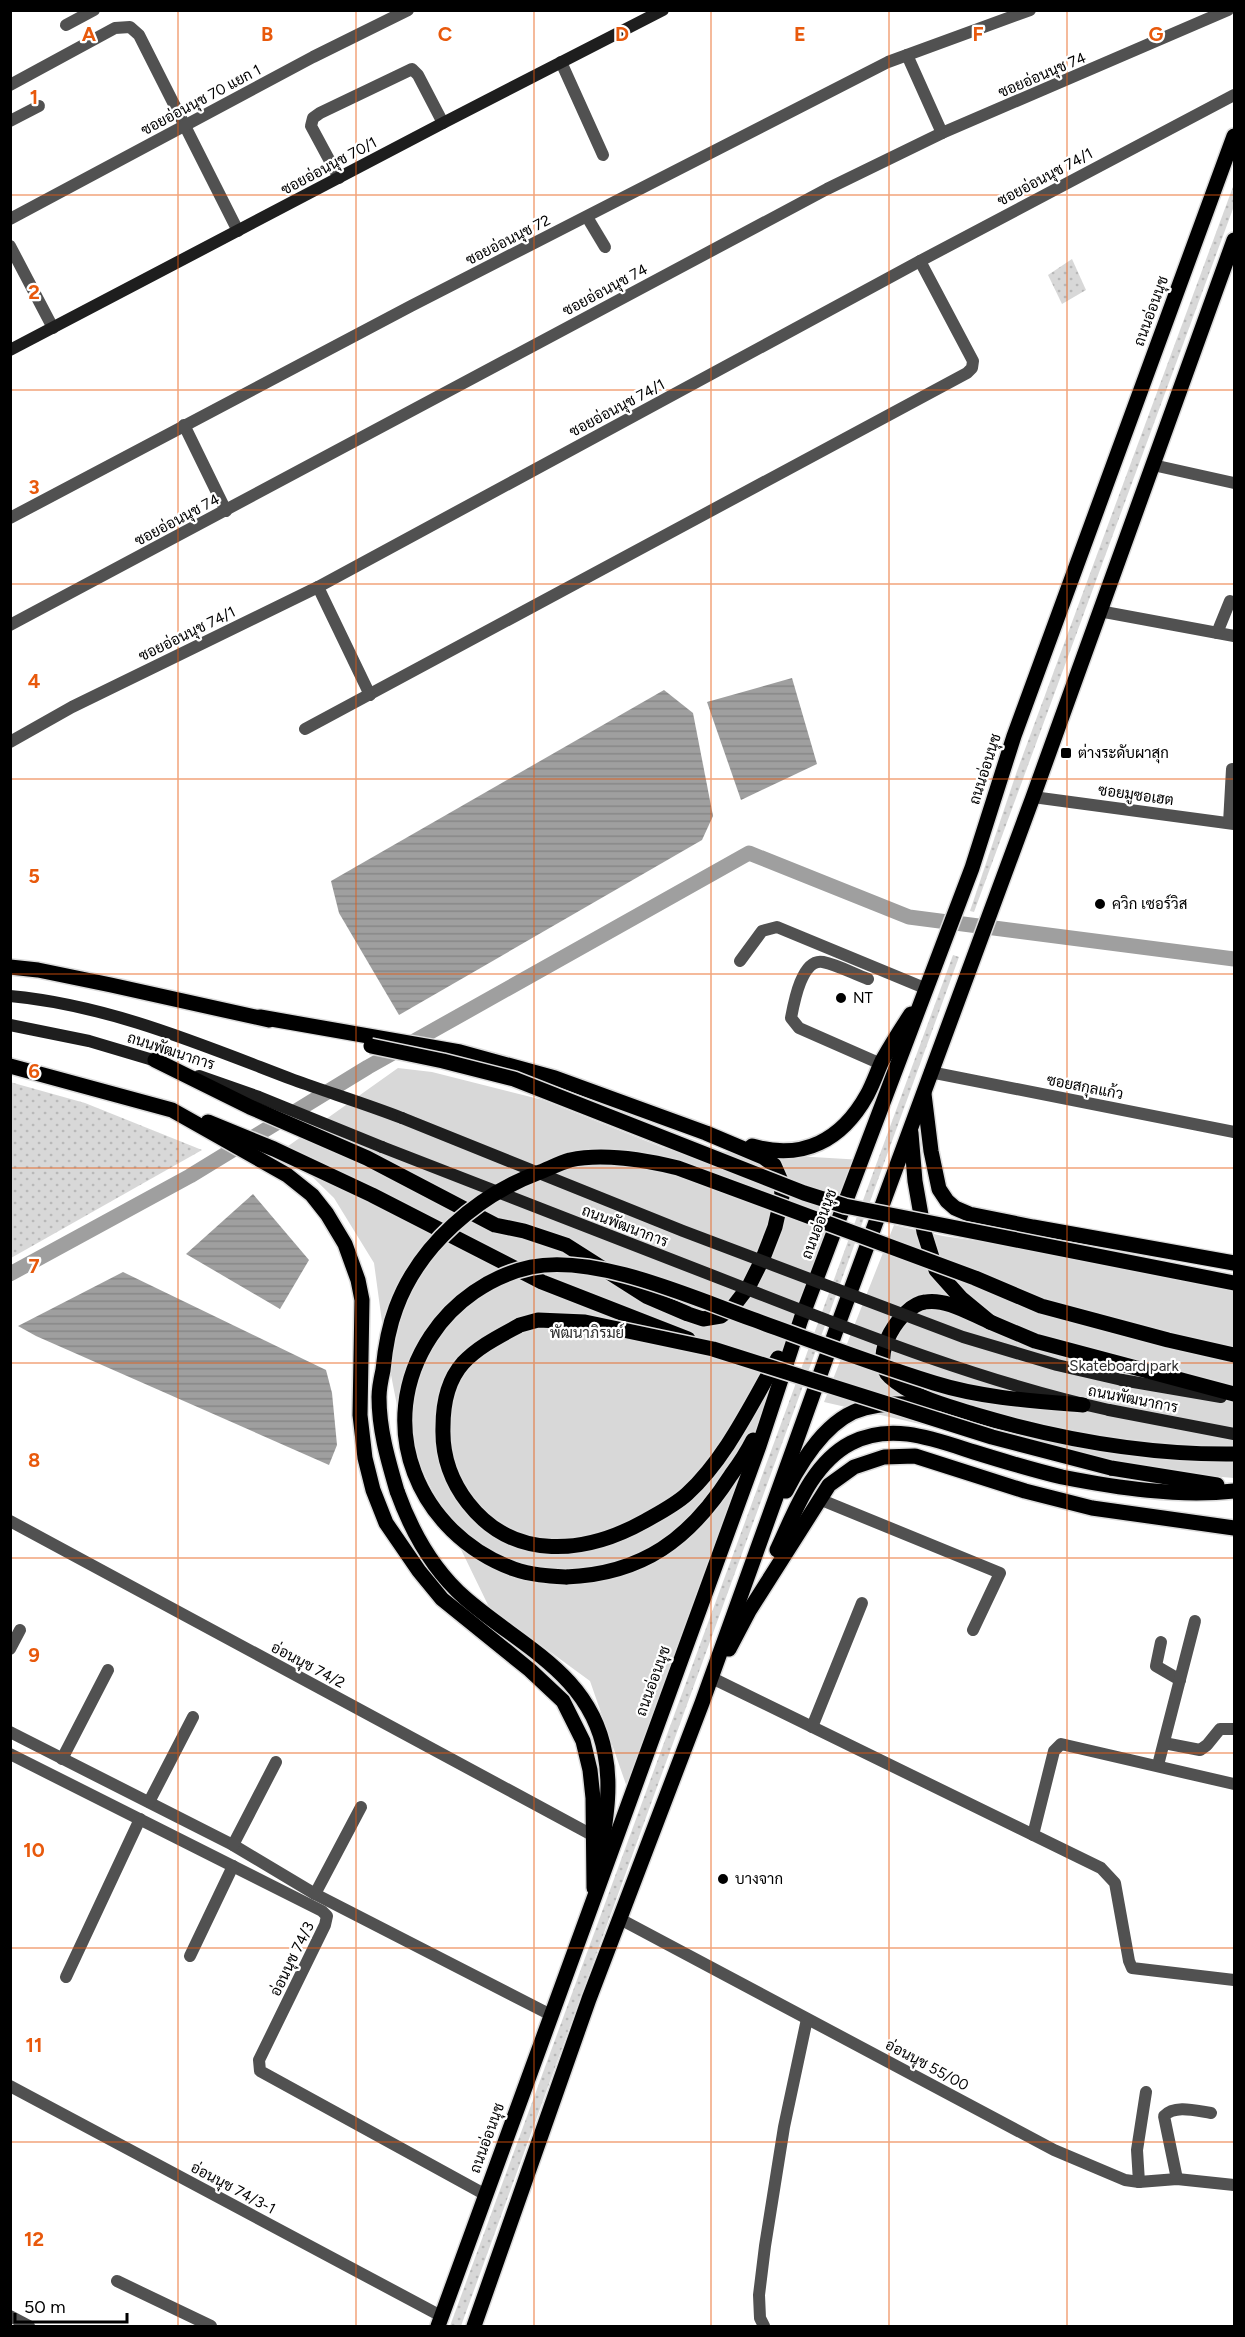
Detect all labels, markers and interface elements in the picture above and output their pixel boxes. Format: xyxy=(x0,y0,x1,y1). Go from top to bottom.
text: A xyxy=(82,22,97,46)
text: B xyxy=(261,22,273,46)
text: C xyxy=(438,22,452,46)
text: D xyxy=(615,22,629,46)
text: E xyxy=(794,22,806,46)
text: F xyxy=(972,22,984,46)
text: G xyxy=(1149,22,1164,46)
street label: ซอยอ่อนนุช 74 xyxy=(995,48,1089,103)
street label: ซอยอ่อนนุช 70 แยก 1 xyxy=(137,60,265,141)
text: 1 xyxy=(30,85,38,109)
street label: ซอยอ่อนนุช 70/1 xyxy=(278,132,381,201)
street label: ซอยอ่อนนุช 74/1 xyxy=(994,143,1097,211)
street label: ซอยอ่อนนุช 72 xyxy=(462,210,554,271)
street label: ซอยอ่อนนุช 74 xyxy=(559,259,651,322)
street label: ถนนอ่อนนุช xyxy=(1129,273,1174,349)
text: 2 xyxy=(28,280,40,304)
street label: ซอยอ่อนนุช 74/1 xyxy=(566,374,669,442)
text: 3 xyxy=(28,475,40,499)
street label: ซอยอ่อนนุช 74 xyxy=(131,489,223,552)
street label: ซอยอ่อนนุช 74/1 xyxy=(135,602,239,667)
text: 4 xyxy=(28,669,41,693)
street label: ถนนอ่อนนุช xyxy=(964,731,1007,807)
place label: ต่างระดับผาสุก xyxy=(1078,743,1169,764)
marker: ต่างระดับผาสุก xyxy=(1059,746,1073,760)
street label: ซอยมูซอเฮต xyxy=(1097,781,1175,810)
text: 5 xyxy=(28,864,40,888)
place label: ควิก เซอร์วิส xyxy=(1112,894,1187,913)
marker: ควิก เซอร์วิส xyxy=(1093,897,1107,911)
place label: NT xyxy=(853,989,874,1007)
marker: NT xyxy=(834,991,848,1005)
street label: ถนนพัฒนาการ xyxy=(125,1028,217,1074)
text: 6 xyxy=(28,1059,40,1083)
street label: ซอยสกุลแก้ว xyxy=(1045,1070,1125,1105)
street label: ถนนอ่อนนุช xyxy=(796,1186,842,1262)
street label: ถนนพัฒนาการ xyxy=(579,1201,671,1251)
text: 7 xyxy=(28,1254,40,1278)
park label: พัฒนาภิรมย์ xyxy=(550,1323,624,1342)
park label: Skateboard park xyxy=(1069,1357,1179,1375)
street label: ถนนพัฒนาการ xyxy=(1087,1381,1179,1417)
text: 8 xyxy=(28,1448,40,1472)
street label: อ่อนนุช 74/2 xyxy=(267,1637,349,1694)
text: 9 xyxy=(28,1643,40,1667)
street label: ถนนอ่อนนุช xyxy=(631,1643,676,1719)
text: 10 xyxy=(23,1838,45,1862)
place label: บางจาก xyxy=(735,1870,783,1888)
marker: บางจาก xyxy=(716,1872,730,1886)
street label: อ่อนนุช 74/3 xyxy=(265,1918,320,2000)
text: 11 xyxy=(26,2033,42,2057)
street label: อ่อนนุช 55/00 xyxy=(881,2035,972,2096)
street label: ถนนอ่อนนุช xyxy=(465,2100,510,2176)
street label: อ่อนนุช 74/3-1 xyxy=(187,2157,279,2220)
text: 12 xyxy=(24,2227,44,2251)
scale bar xyxy=(15,2286,128,2324)
text: 50 m xyxy=(24,2296,66,2318)

